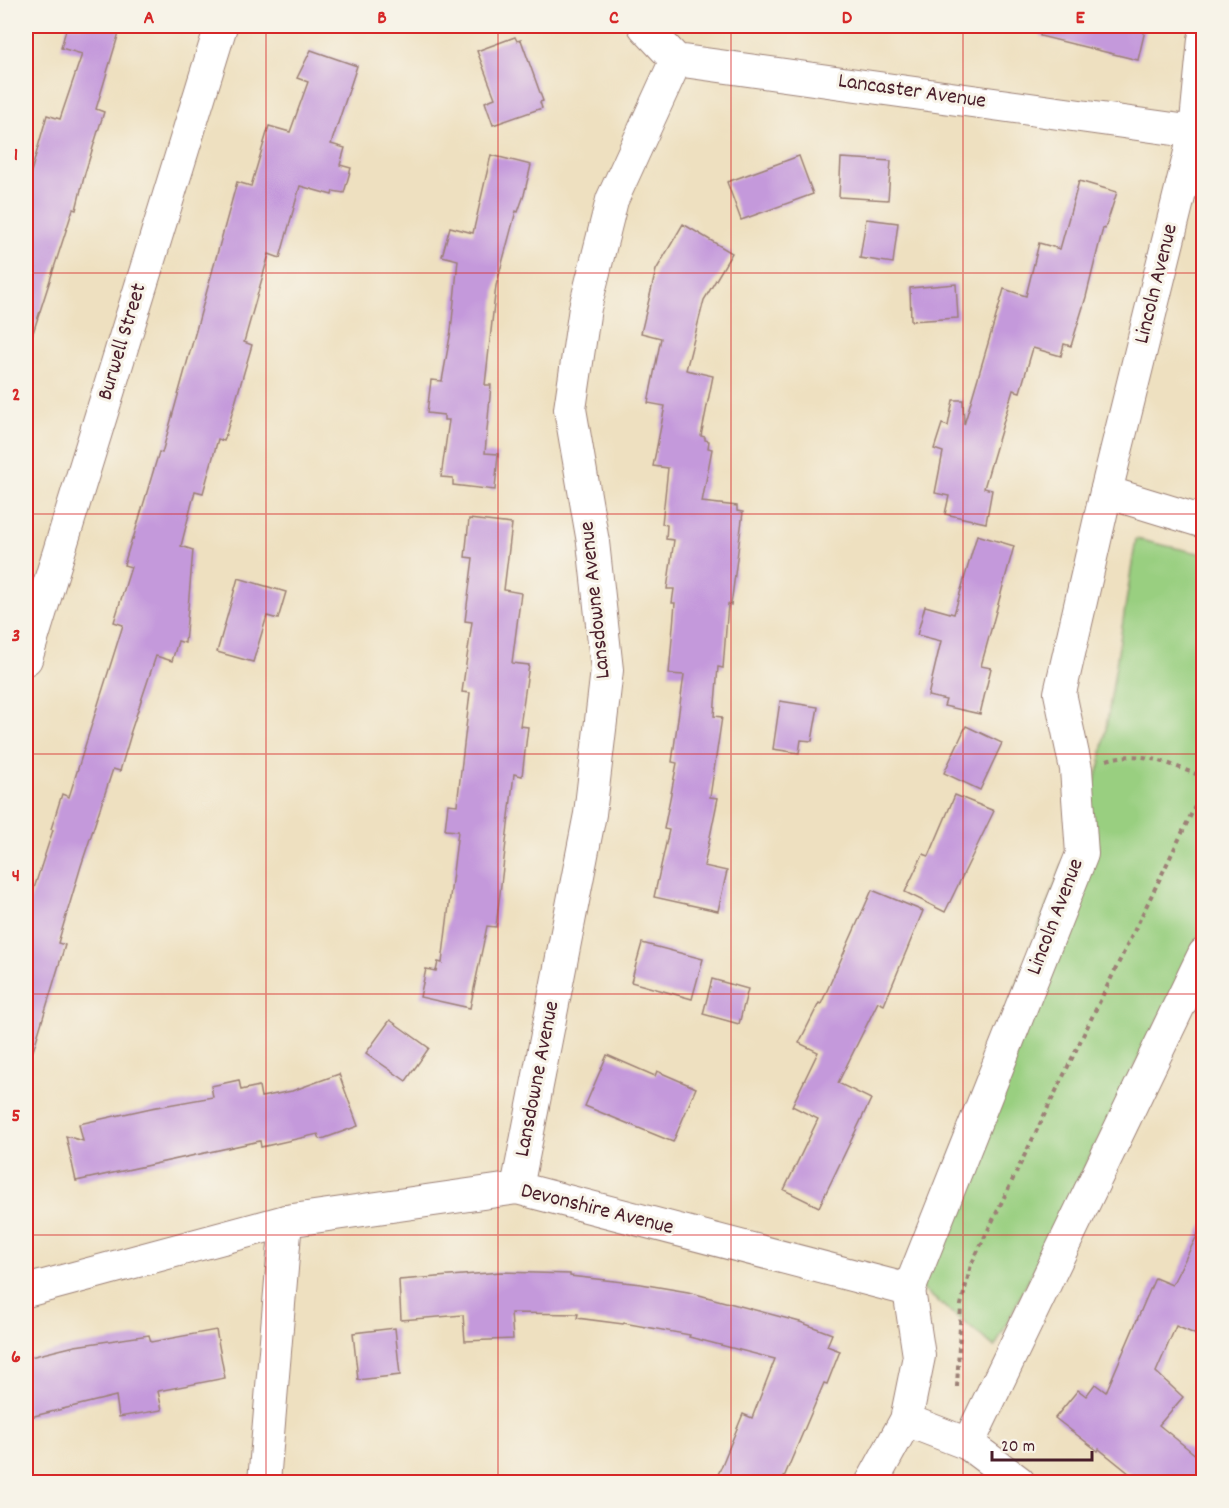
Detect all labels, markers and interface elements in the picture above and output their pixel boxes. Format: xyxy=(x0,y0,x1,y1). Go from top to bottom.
text: A xyxy=(144,5,155,33)
text: B xyxy=(377,5,387,33)
text: C xyxy=(609,5,619,33)
text: D xyxy=(842,5,853,33)
text: E xyxy=(1075,5,1085,33)
street label: Lancaster Avenue xyxy=(836,66,988,118)
text: 1 xyxy=(14,142,18,170)
street label: Lincoln Avenue xyxy=(1127,221,1187,347)
street label: Burwell Street xyxy=(91,280,155,404)
text: 2 xyxy=(12,382,20,410)
street label: Lansdowne Avenue xyxy=(572,520,620,680)
text: 3 xyxy=(12,623,20,651)
street label: Lincoln Avenue xyxy=(1020,854,1092,980)
text: 4 xyxy=(12,863,20,891)
street label: Lansdowne Avenue xyxy=(508,998,568,1160)
text: 5 xyxy=(11,1103,21,1131)
street label: Devonshire Avenue xyxy=(517,1176,677,1244)
text: 6 xyxy=(11,1344,21,1372)
scale bar xyxy=(992,1424,1092,1462)
text: 20 m xyxy=(1001,1435,1035,1460)

